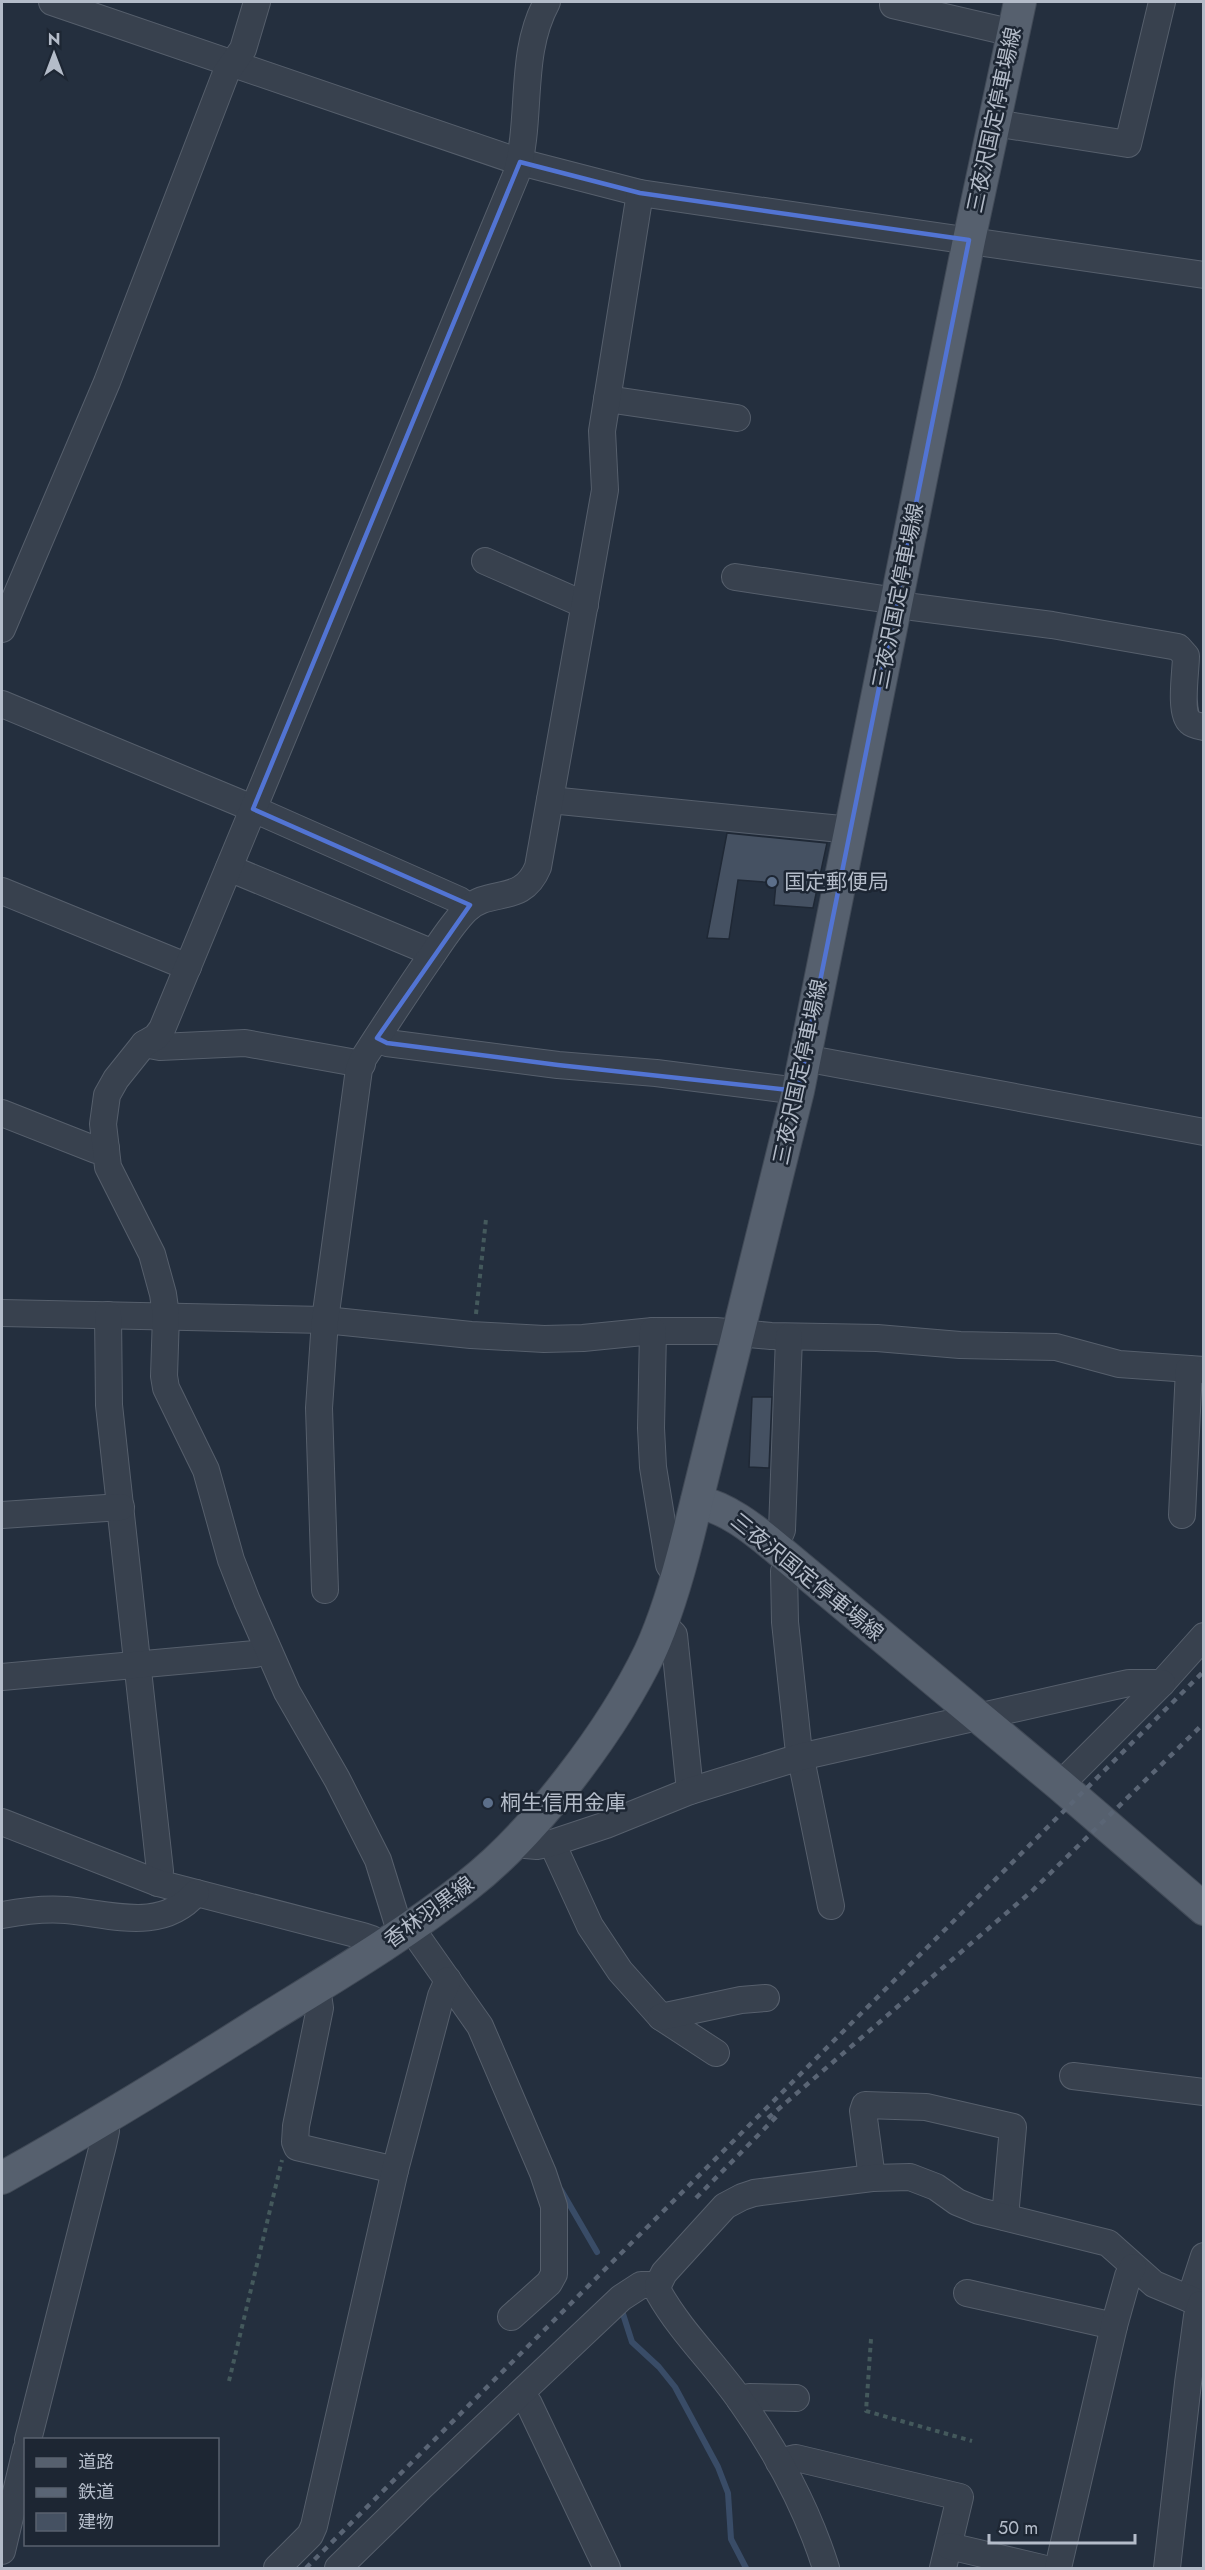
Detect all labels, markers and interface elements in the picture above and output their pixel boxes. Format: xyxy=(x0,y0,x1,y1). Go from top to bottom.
north arrow xyxy=(24,24,84,84)
street label: 三夜沢国定停車場線 xyxy=(960,24,1028,216)
text: N xyxy=(48,28,60,51)
street label: 三夜沢国定停車場線 xyxy=(865,500,931,692)
place label: 国定郵便局 xyxy=(784,867,889,897)
marker: 国定郵便局 xyxy=(765,875,779,889)
street label: 三夜沢国定停車場線 xyxy=(766,976,834,1168)
street label: 三夜沢国定停車場線 xyxy=(724,1506,890,1648)
place label: 桐生信用金庫 xyxy=(500,1788,626,1818)
marker: 桐生信用金庫 xyxy=(481,1796,495,1810)
street label: 香林羽黒線 xyxy=(378,1869,480,1955)
legend xyxy=(24,2438,219,2546)
text: 道路 xyxy=(78,2449,114,2475)
text: 鉄道 xyxy=(78,2479,114,2505)
scale bar xyxy=(989,2507,1134,2545)
text: 建物 xyxy=(78,2509,114,2535)
text: 50 m xyxy=(998,2515,1038,2541)

